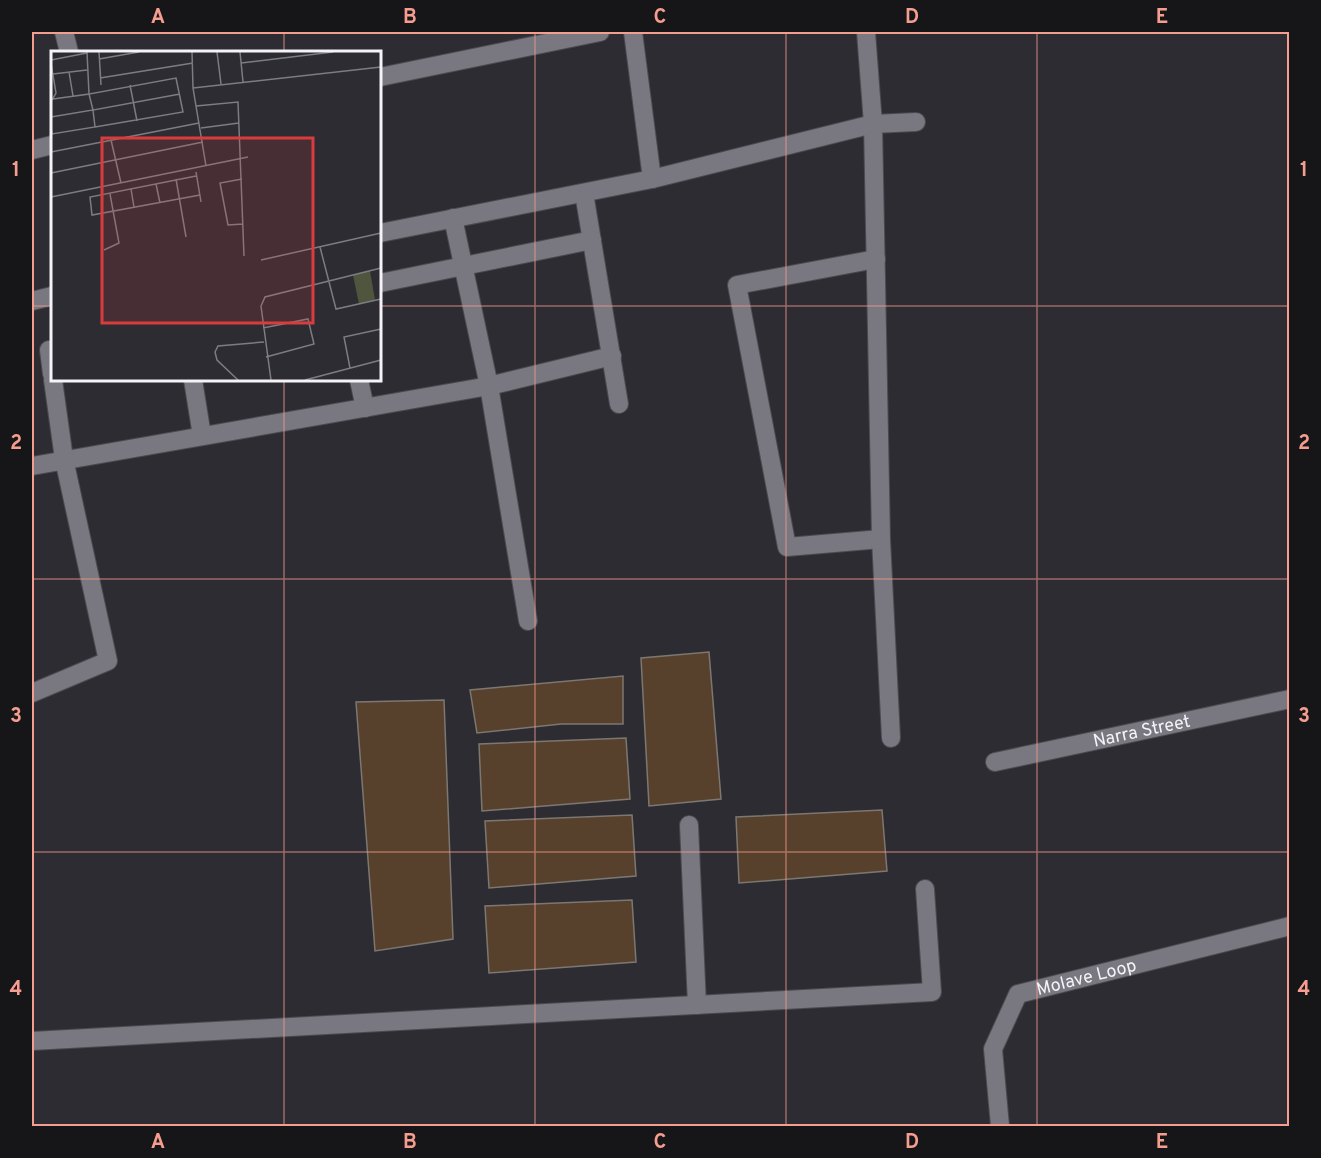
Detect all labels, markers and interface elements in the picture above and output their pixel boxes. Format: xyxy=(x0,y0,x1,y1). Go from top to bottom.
text: A xyxy=(151,5,165,31)
text: B xyxy=(403,5,417,31)
text: C xyxy=(654,5,666,31)
text: D xyxy=(905,5,919,31)
text: E xyxy=(1156,5,1168,31)
inset map xyxy=(51,51,381,381)
text: 1 xyxy=(12,158,20,184)
text: 1 xyxy=(1300,158,1308,184)
text: 2 xyxy=(10,431,22,457)
text: 2 xyxy=(1298,431,1310,457)
text: 3 xyxy=(10,704,22,730)
text: 3 xyxy=(1298,704,1310,730)
street label: Narra Street xyxy=(1091,711,1193,754)
street label: Molave Loop xyxy=(1034,955,1139,1002)
text: 4 xyxy=(10,977,22,1003)
text: 4 xyxy=(1298,977,1310,1003)
text: A xyxy=(151,1130,165,1156)
text: B xyxy=(403,1130,417,1156)
text: C xyxy=(654,1130,666,1156)
text: D xyxy=(905,1130,919,1156)
text: E xyxy=(1156,1130,1168,1156)

